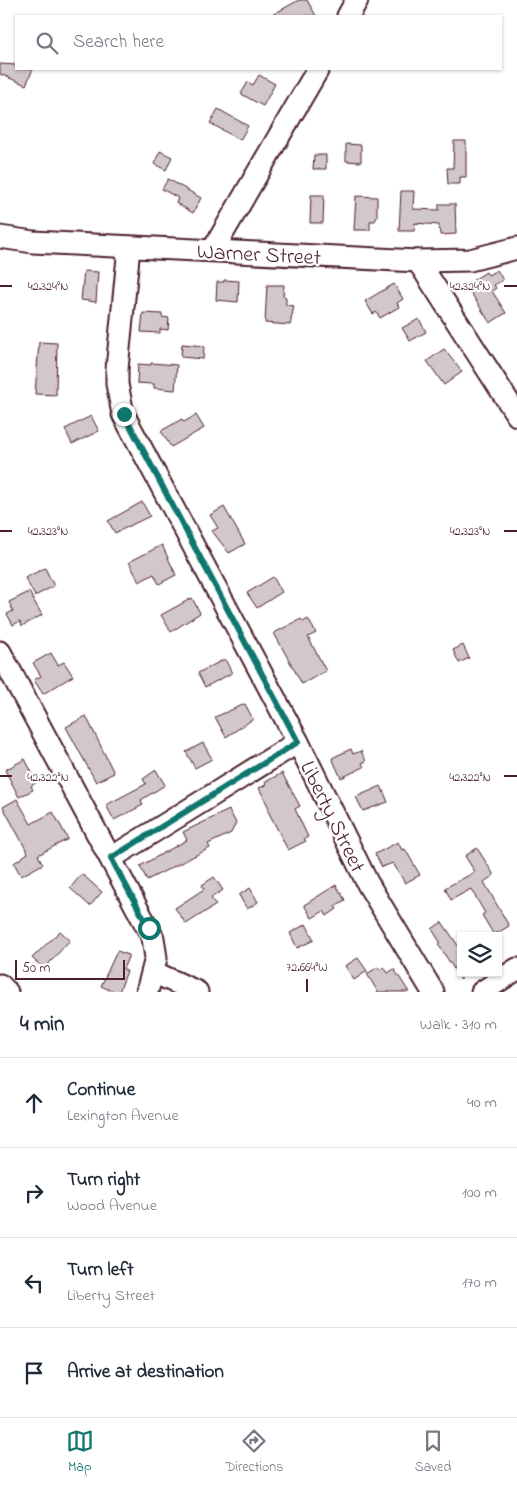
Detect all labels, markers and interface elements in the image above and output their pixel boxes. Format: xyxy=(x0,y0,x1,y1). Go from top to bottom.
search box xyxy=(15,15,502,70)
icon: search xyxy=(33,29,61,57)
text: Search here xyxy=(73,29,164,56)
street label: Warner Street xyxy=(196,237,322,275)
text: 42.324°N xyxy=(28,278,68,296)
text: 42.324°N xyxy=(450,278,490,296)
route end xyxy=(113,403,136,426)
text: 42.323°N xyxy=(28,523,68,541)
text: 42.323°N xyxy=(450,523,490,541)
street label: Liberty Street xyxy=(290,756,372,880)
text: 42.322°N xyxy=(27,769,69,787)
text: 42.322°N xyxy=(449,769,491,787)
route start xyxy=(138,917,161,940)
map controls xyxy=(457,932,502,977)
button: layers xyxy=(457,932,502,977)
scale bar xyxy=(15,957,125,980)
text: 50 m xyxy=(22,958,50,979)
text: 72.664°W xyxy=(286,959,328,977)
text: 4 min xyxy=(20,1010,64,1040)
text: Walk · 310 m xyxy=(420,1013,497,1037)
text: Continue xyxy=(67,1077,135,1104)
icon: ahead xyxy=(20,1089,48,1117)
text: 40 m xyxy=(467,1091,497,1115)
text: Lexington Avenue xyxy=(67,1104,179,1128)
text: Turn right xyxy=(67,1167,140,1194)
icon: right xyxy=(20,1179,48,1207)
text: 100 m xyxy=(462,1181,497,1205)
text: Wood Avenue xyxy=(67,1194,157,1218)
text: Turn left xyxy=(67,1257,134,1284)
icon: left xyxy=(20,1269,48,1297)
text: 170 m xyxy=(462,1271,497,1295)
text: Liberty Street xyxy=(67,1284,155,1308)
icon: arrive xyxy=(20,1359,48,1387)
text: Arrive at destination xyxy=(67,1359,224,1386)
tab: Map xyxy=(66,1427,94,1478)
tab: Directions xyxy=(225,1427,283,1478)
tab: Saved xyxy=(415,1427,451,1478)

